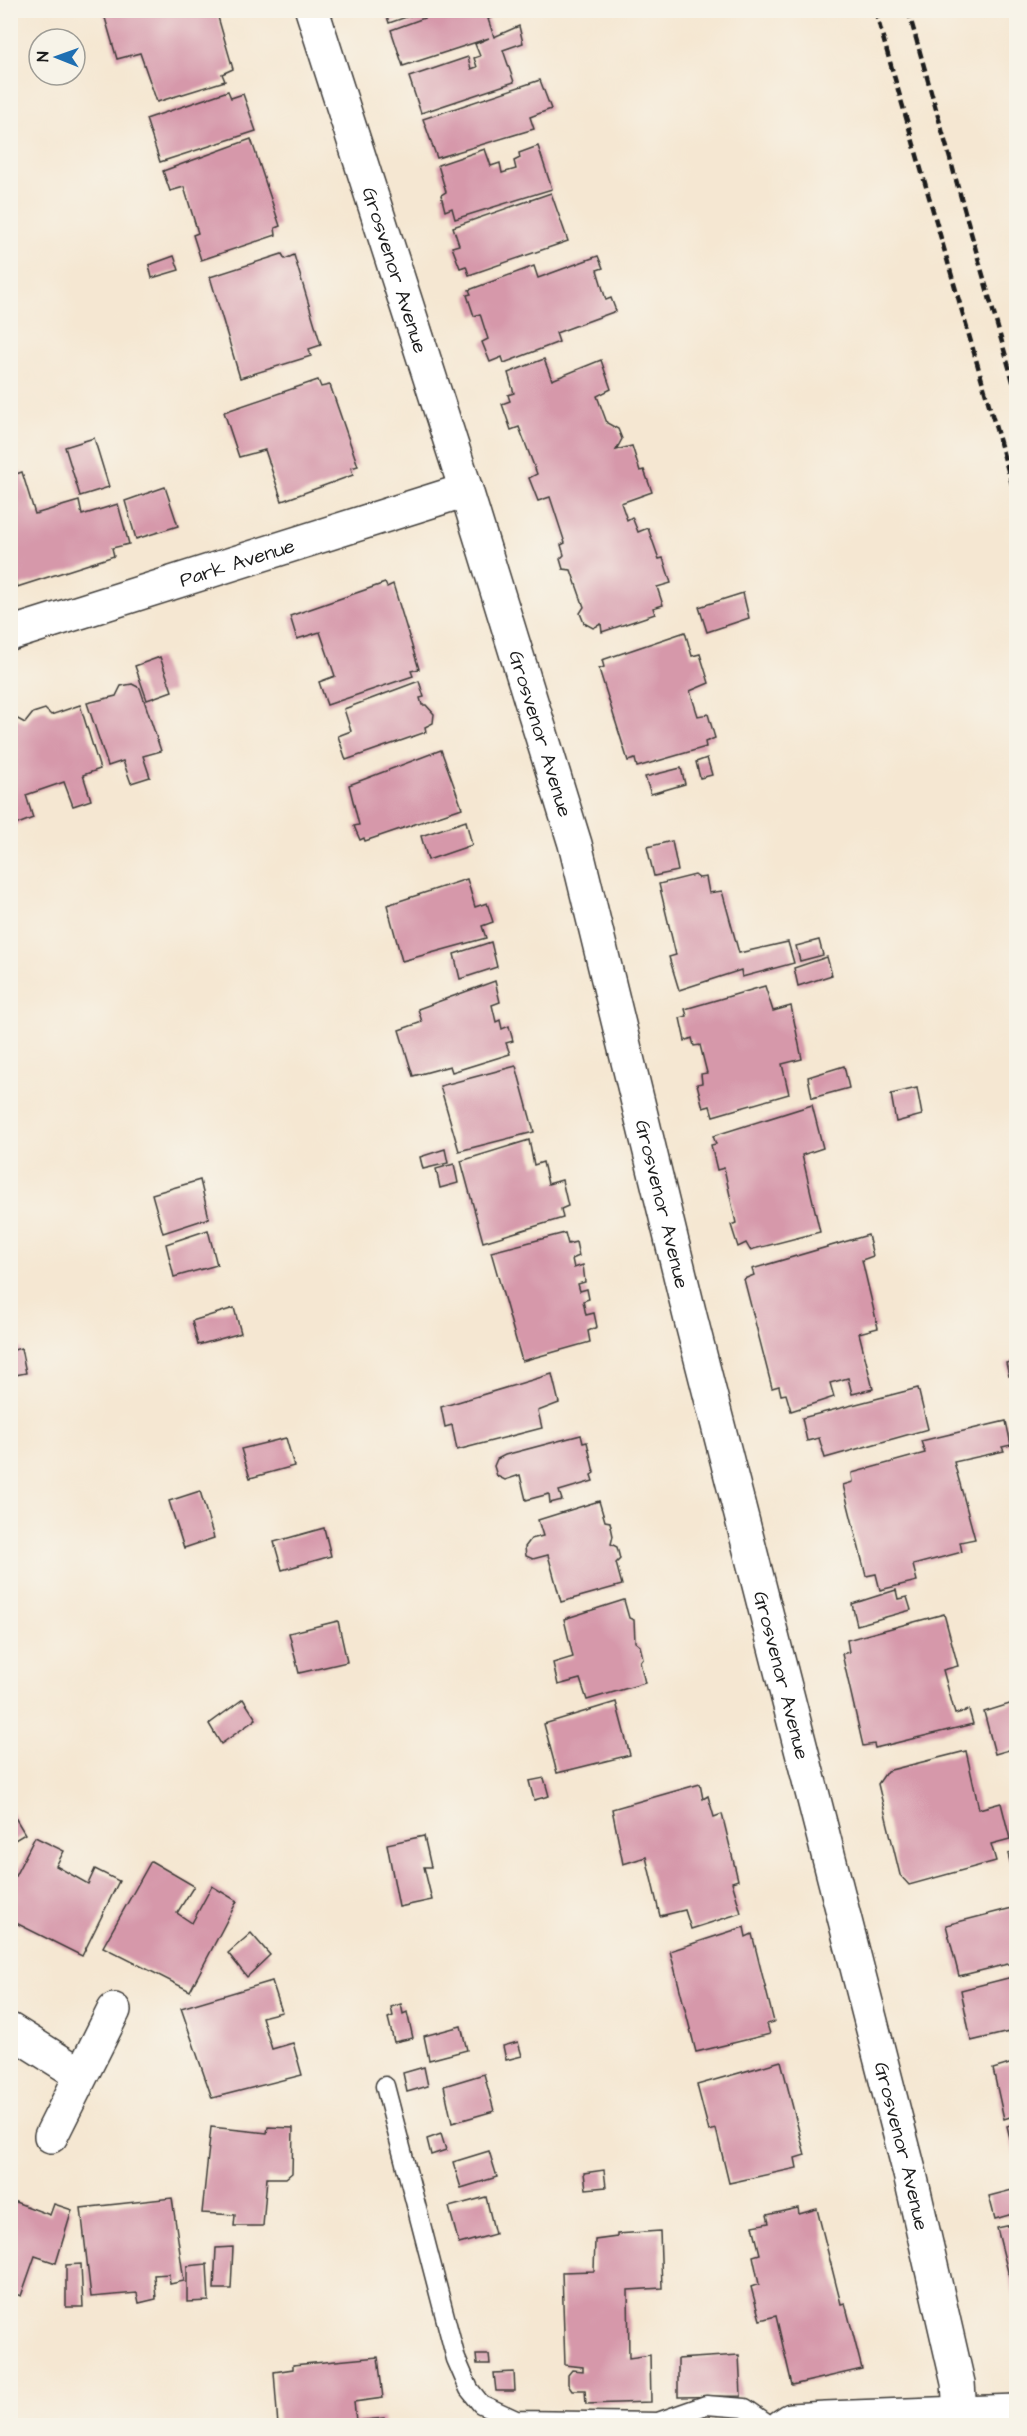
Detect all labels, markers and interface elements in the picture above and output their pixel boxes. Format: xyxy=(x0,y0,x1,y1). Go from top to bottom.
north arrow xyxy=(27,27,87,87)
text: N xyxy=(32,52,54,62)
street label: Grosvenor Avenue xyxy=(355,184,434,357)
street label: Park Avenue xyxy=(176,532,299,595)
street label: Grosvenor Avenue xyxy=(501,647,579,821)
street label: Grosvenor Avenue xyxy=(628,1117,696,1292)
street label: Grosvenor Avenue xyxy=(746,1588,816,1763)
street label: Grosvenor Avenue xyxy=(867,2059,936,2233)

